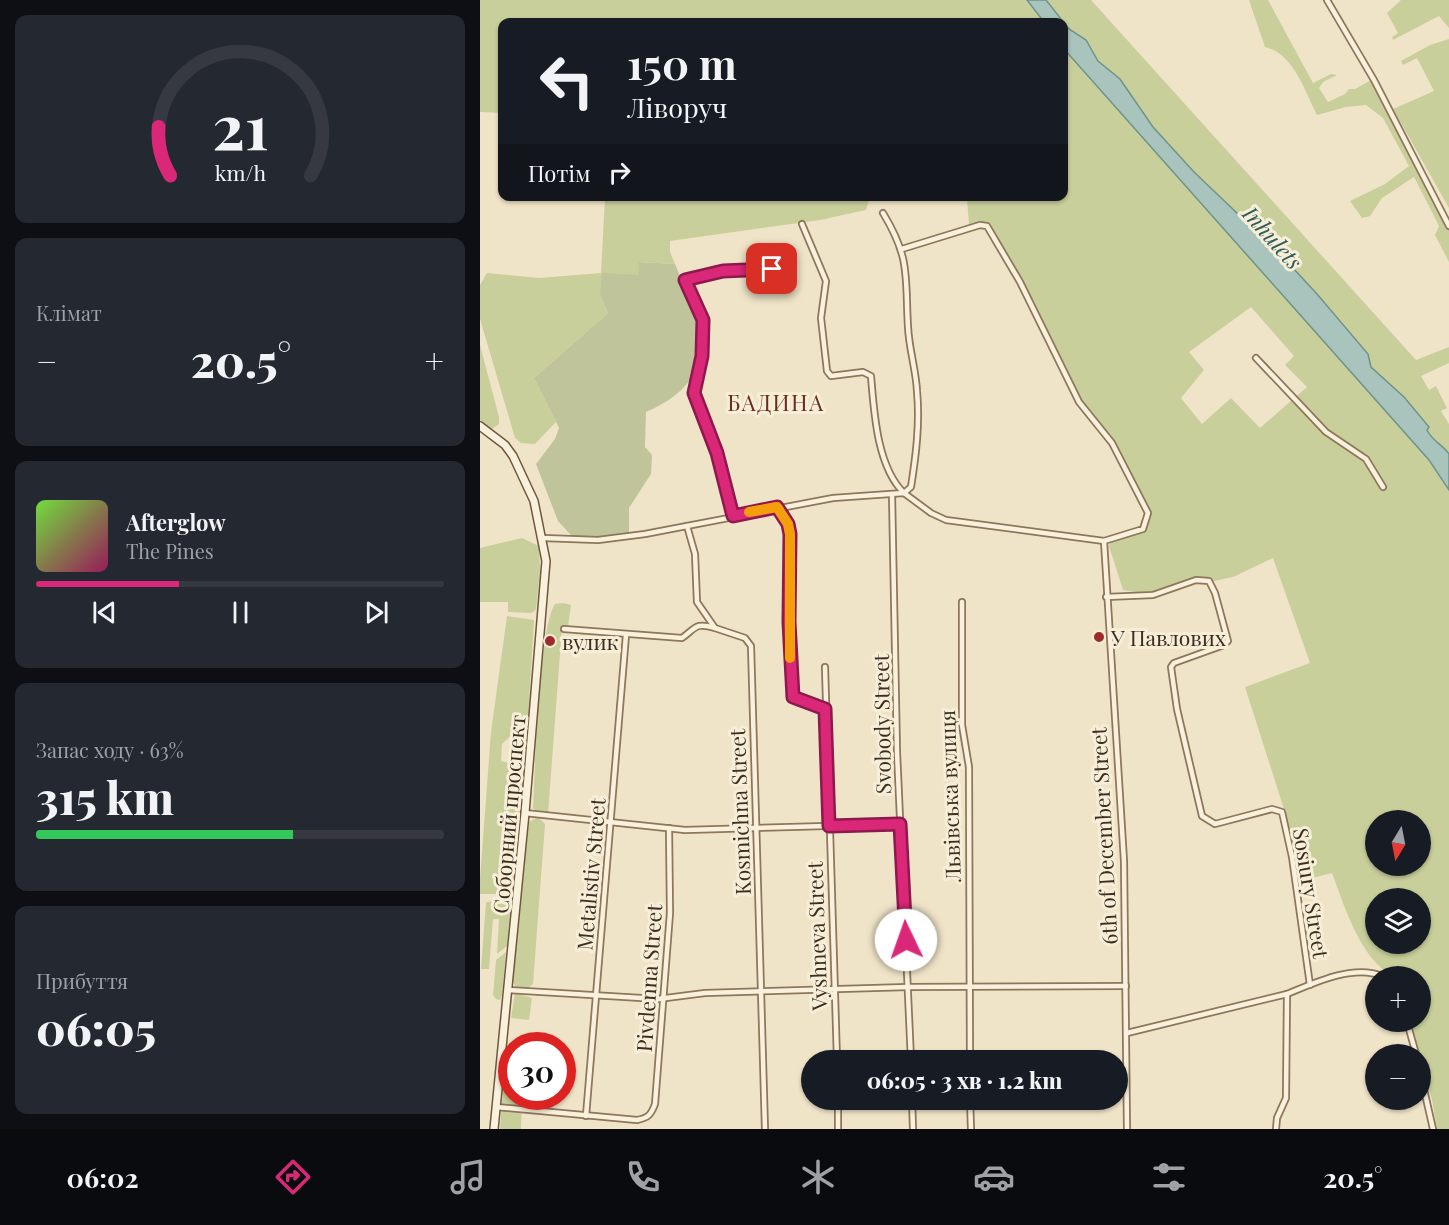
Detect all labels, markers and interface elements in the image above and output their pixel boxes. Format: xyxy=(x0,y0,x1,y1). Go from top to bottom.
text: 150 m xyxy=(627,35,737,91)
icon: left xyxy=(528,42,606,120)
text: 21 xyxy=(212,82,268,166)
text: Ліворуч xyxy=(627,89,727,125)
icon: right xyxy=(603,156,636,189)
text: km/h xyxy=(214,158,266,186)
text: Потім xyxy=(528,158,591,188)
water label: Inhulets xyxy=(1236,198,1310,276)
pin xyxy=(746,243,797,294)
icon: arrive xyxy=(755,252,788,285)
text: Клімат xyxy=(36,299,102,326)
text: 20.5° xyxy=(191,329,291,389)
text: − xyxy=(36,338,57,382)
text: + xyxy=(425,338,444,382)
district label: БАДИНА xyxy=(727,387,825,417)
text: Afterglow xyxy=(126,507,226,537)
text: The Pines xyxy=(126,537,214,564)
icon: previous xyxy=(88,596,121,629)
icon: pause xyxy=(224,596,257,629)
icon: next xyxy=(360,596,393,629)
place label: У Павлових xyxy=(1110,623,1226,651)
place label: вулик xyxy=(562,627,619,655)
marker: У Павлових xyxy=(1092,630,1106,644)
marker: вулик xyxy=(543,634,557,648)
street label: Svobody Street xyxy=(866,653,896,794)
street label: Львівська вулиця xyxy=(932,710,966,883)
street label: Соборний проспект xyxy=(485,713,531,915)
street label: 6th of December Street xyxy=(1083,726,1123,946)
street label: Kosmichna Street xyxy=(722,728,756,896)
text: Запас ходу · 63% xyxy=(36,736,184,763)
text: 315 km xyxy=(36,766,174,826)
street label: Metalistiv Street xyxy=(569,796,611,951)
north arrow xyxy=(1365,810,1431,876)
map controls xyxy=(1365,810,1431,1110)
street label: Sosiury Street xyxy=(1288,826,1336,961)
street label: Vyshneva Street xyxy=(799,860,833,1012)
button: layers xyxy=(1365,888,1431,954)
street label: Pivdenna Street xyxy=(629,903,667,1053)
position arrow xyxy=(874,908,938,972)
button: + xyxy=(1365,966,1431,1032)
text: Прибуття xyxy=(36,967,128,994)
text: 06:05 xyxy=(36,997,156,1057)
speed limit sign: 30 xyxy=(498,1032,576,1110)
button: − xyxy=(1365,1044,1431,1110)
text: 06:05 · 3 хв · 1.2 km xyxy=(867,1065,1062,1095)
icon: directions xyxy=(272,1156,314,1198)
icon: music xyxy=(447,1156,489,1198)
icon: phone xyxy=(622,1156,664,1198)
icon: climate xyxy=(797,1156,839,1198)
icon: car xyxy=(973,1156,1015,1198)
icon: filters xyxy=(1148,1156,1190,1198)
text: 06:02 xyxy=(67,1159,139,1195)
text: 20.5° xyxy=(1323,1159,1382,1195)

